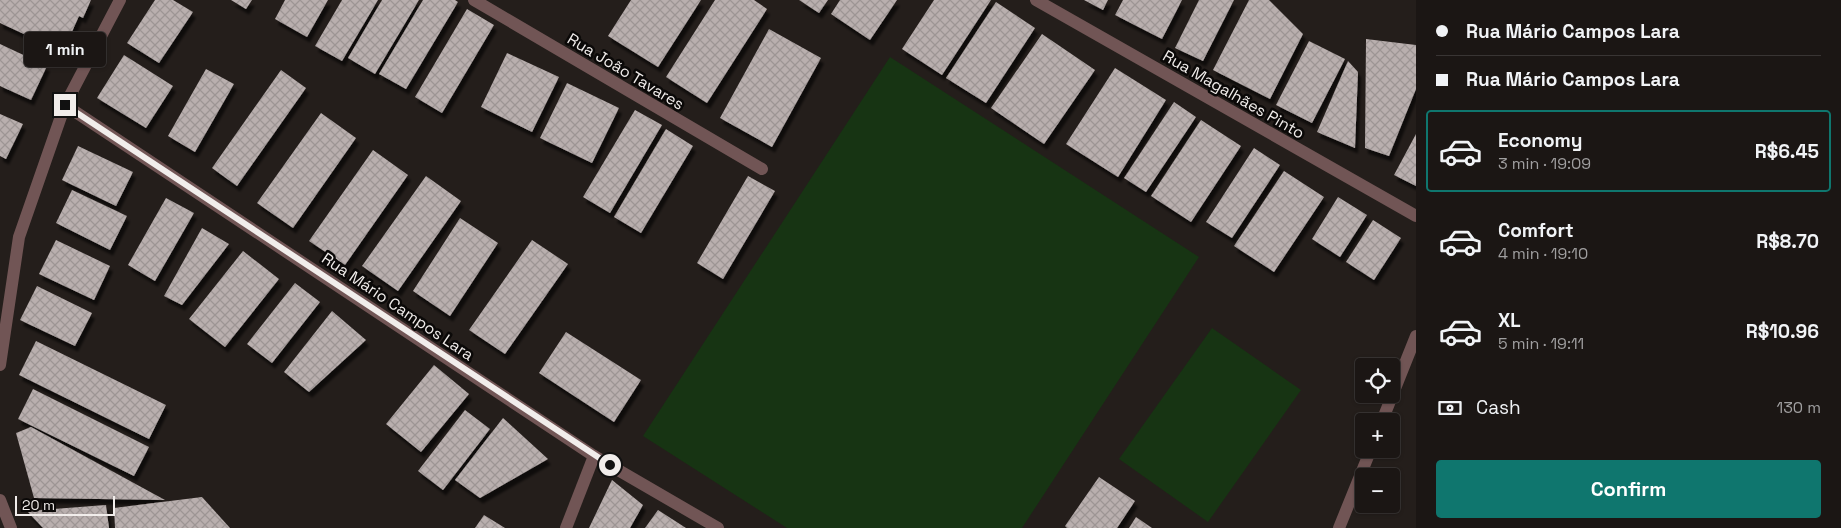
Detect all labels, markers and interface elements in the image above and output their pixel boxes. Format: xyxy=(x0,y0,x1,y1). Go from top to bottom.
text: Rua Mário Campos Lara xyxy=(1466,19,1680,44)
street label: Rua João Tavares xyxy=(563,28,688,115)
callout: 1 min xyxy=(24,32,106,68)
text: 1 min xyxy=(45,39,85,60)
street label: Rua Magalhães Pinto xyxy=(1159,45,1308,144)
text: Rua Mário Campos Lara xyxy=(1466,67,1680,92)
route end xyxy=(54,94,76,116)
text: Economy xyxy=(1498,128,1582,153)
icon: car xyxy=(1438,129,1483,174)
text: R$6.45 xyxy=(1755,139,1819,164)
text: 3 min · 19:09 xyxy=(1498,153,1591,174)
text: Comfort xyxy=(1498,218,1574,243)
icon: car xyxy=(1438,219,1483,264)
text: R$8.70 xyxy=(1756,229,1819,254)
text: 4 min · 19:10 xyxy=(1498,243,1588,264)
street label: Rua Mário Campos Lara xyxy=(318,248,478,365)
text: XL xyxy=(1498,308,1521,333)
icon: car xyxy=(1438,309,1483,354)
text: R$10.96 xyxy=(1746,319,1819,344)
text: 5 min · 19:11 xyxy=(1498,333,1584,354)
map controls xyxy=(1355,358,1400,513)
button: locate xyxy=(1355,358,1400,403)
icon: cash xyxy=(1436,394,1464,422)
text: Cash xyxy=(1476,395,1521,420)
text: 130 m xyxy=(1777,397,1821,418)
button: + xyxy=(1355,413,1400,458)
route start xyxy=(599,454,621,476)
button: Confirm xyxy=(1436,460,1821,518)
button: − xyxy=(1355,468,1400,513)
scale bar xyxy=(15,493,115,516)
text: 20 m xyxy=(22,496,55,514)

